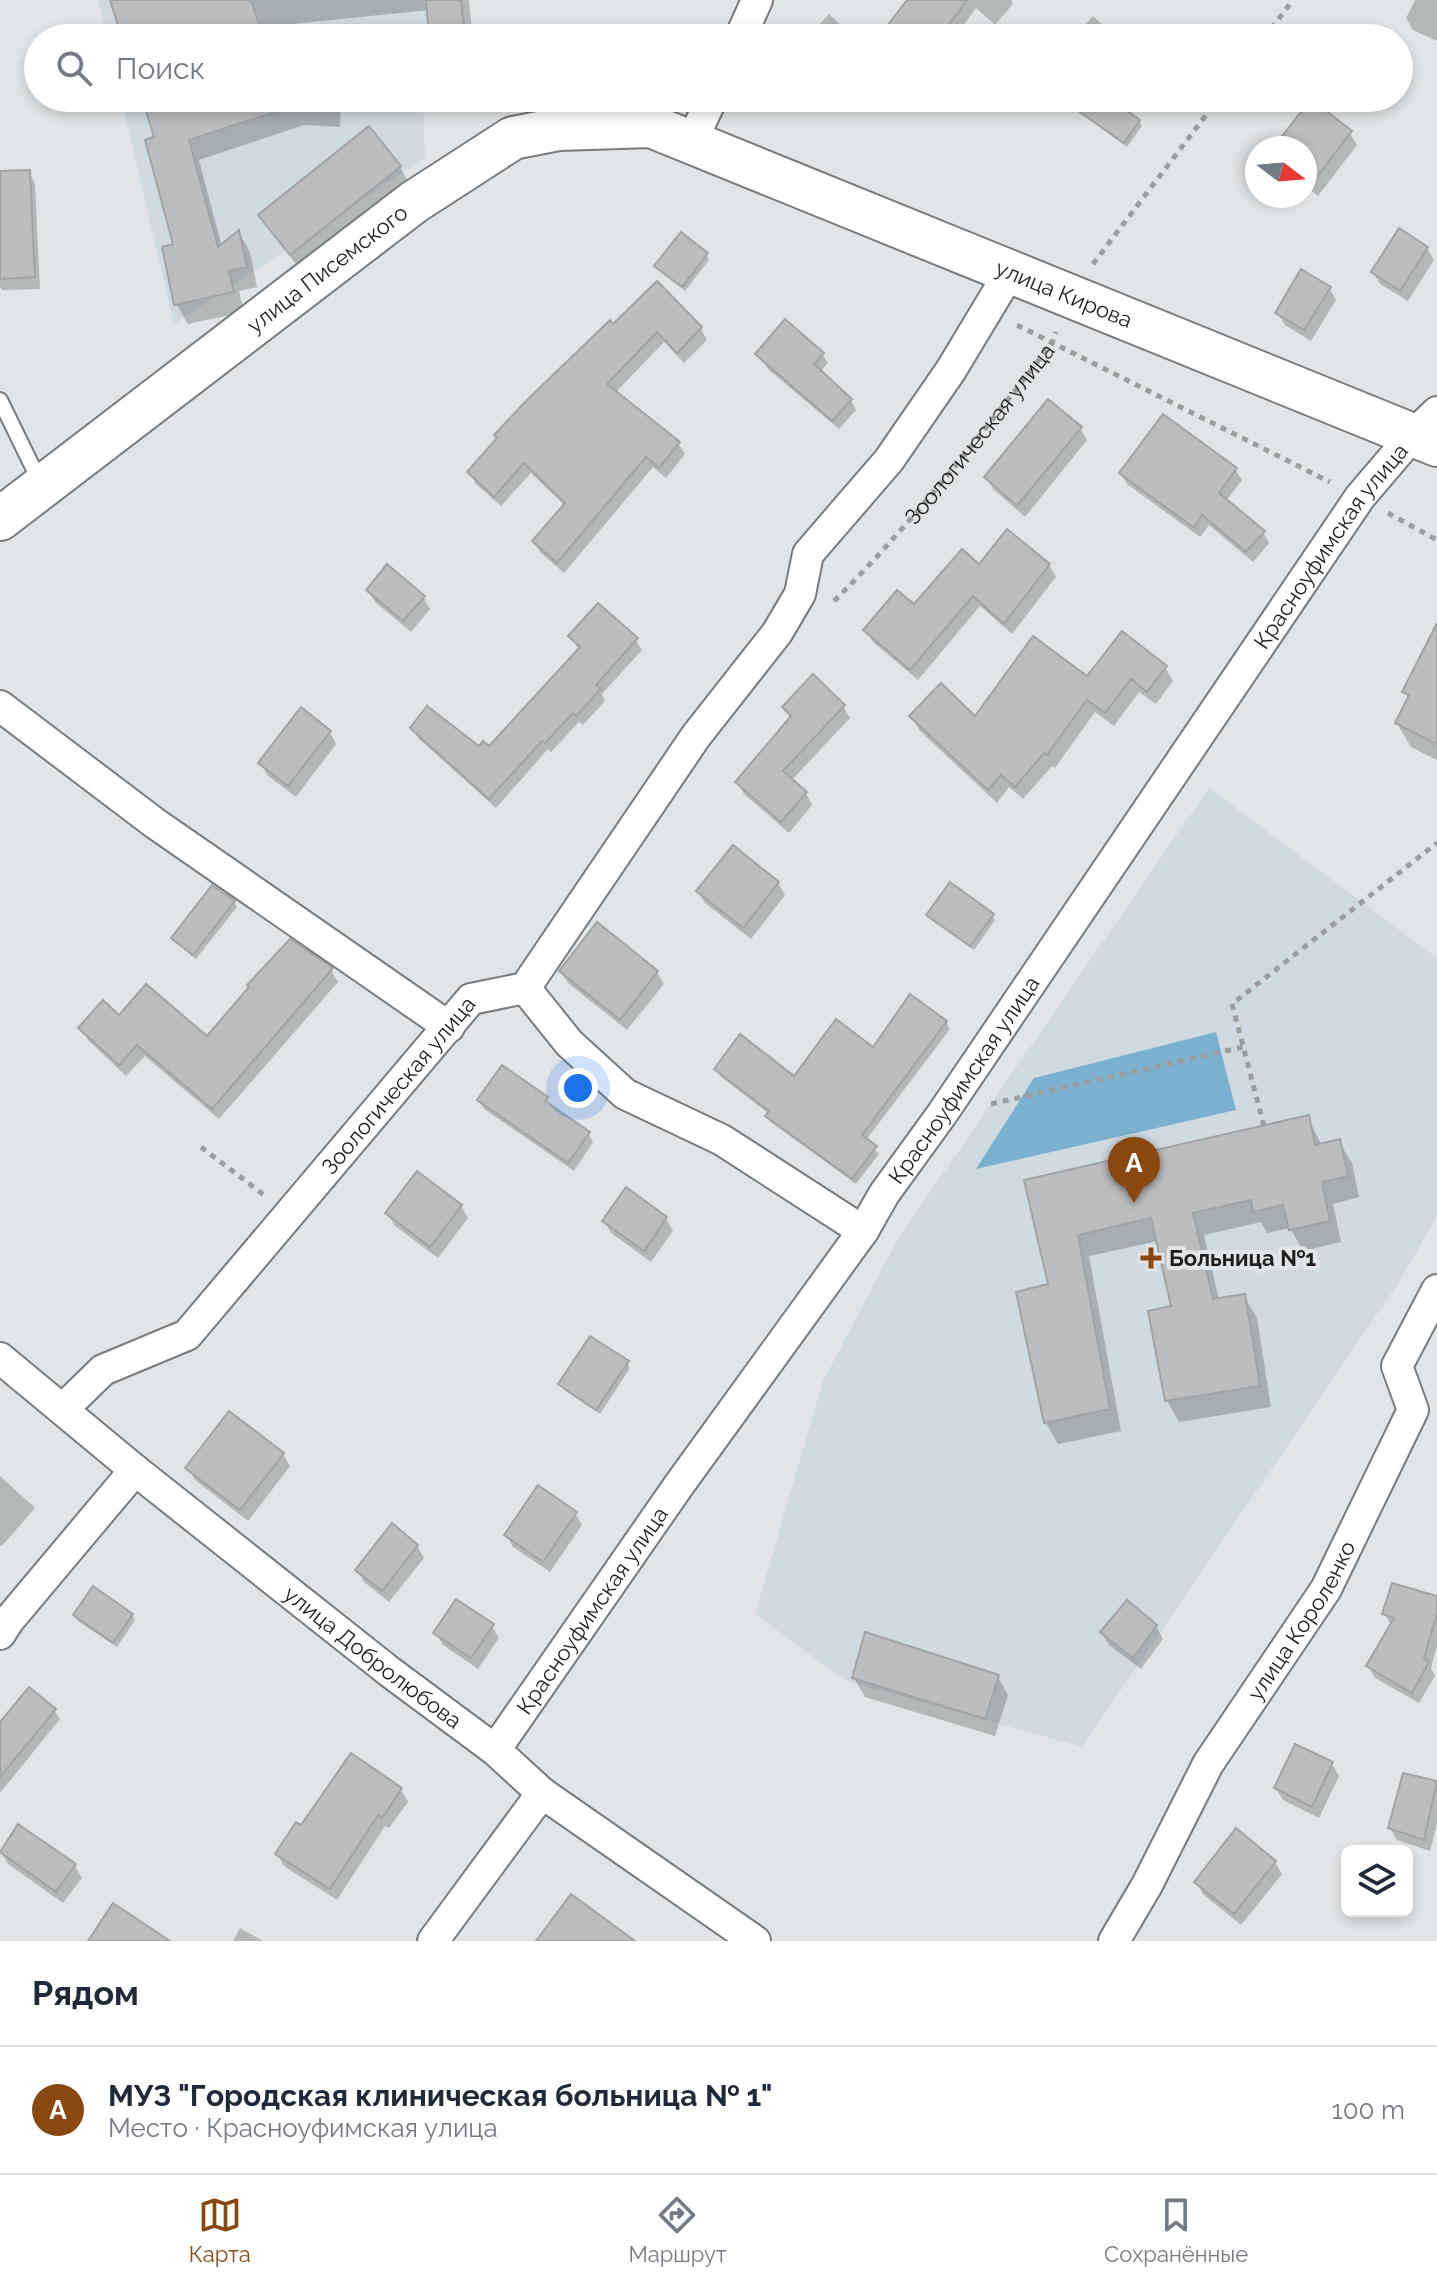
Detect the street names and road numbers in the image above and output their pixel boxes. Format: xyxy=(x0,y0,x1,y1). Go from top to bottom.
street label: улица Писемского xyxy=(242,199,412,338)
street label: улица Кирова xyxy=(992,254,1136,333)
street label: Зоологическая улица xyxy=(899,338,1060,529)
street label: Красноуфимская улица xyxy=(1248,438,1413,654)
street label: Красноуфимская улица xyxy=(883,971,1045,1189)
street label: Зоологическая улица xyxy=(316,991,481,1179)
street label: Красноуфимская улица xyxy=(511,1502,673,1719)
street label: улица Короленко xyxy=(1242,1537,1360,1705)
street label: улица Добролюбова xyxy=(279,1580,467,1734)

